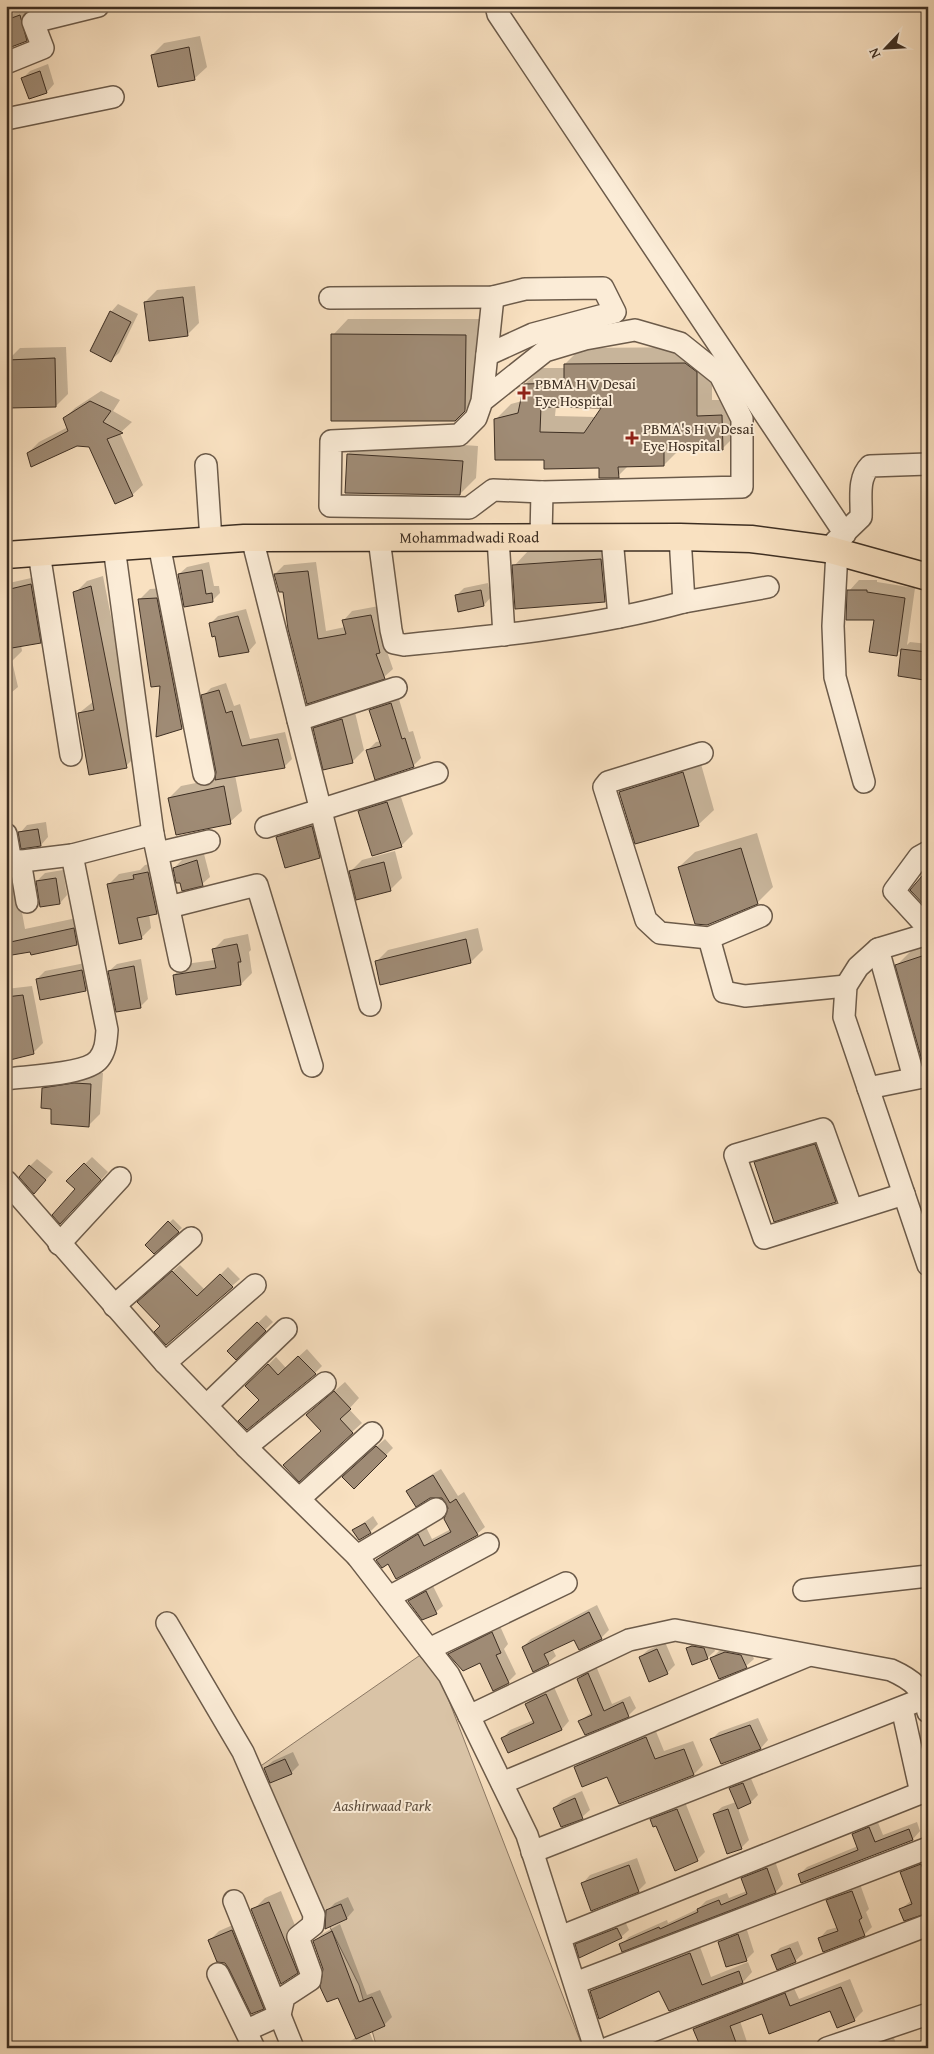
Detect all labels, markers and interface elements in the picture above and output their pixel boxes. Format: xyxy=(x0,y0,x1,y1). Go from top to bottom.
north arrow xyxy=(862,22,912,72)
text: N xyxy=(863,44,885,62)
place label: PBMA H V Desai Eye Hospital xyxy=(535,373,636,411)
marker: PBMA H V Desai Eye Hospital xyxy=(517,386,531,400)
place label: PBMA's H V Desai Eye Hospital xyxy=(643,418,754,456)
marker: PBMA's H V Desai Eye Hospital xyxy=(625,431,639,445)
street label: Mohammadwadi Road xyxy=(400,526,539,548)
park label: Aashirwaad Park xyxy=(332,1795,431,1816)

